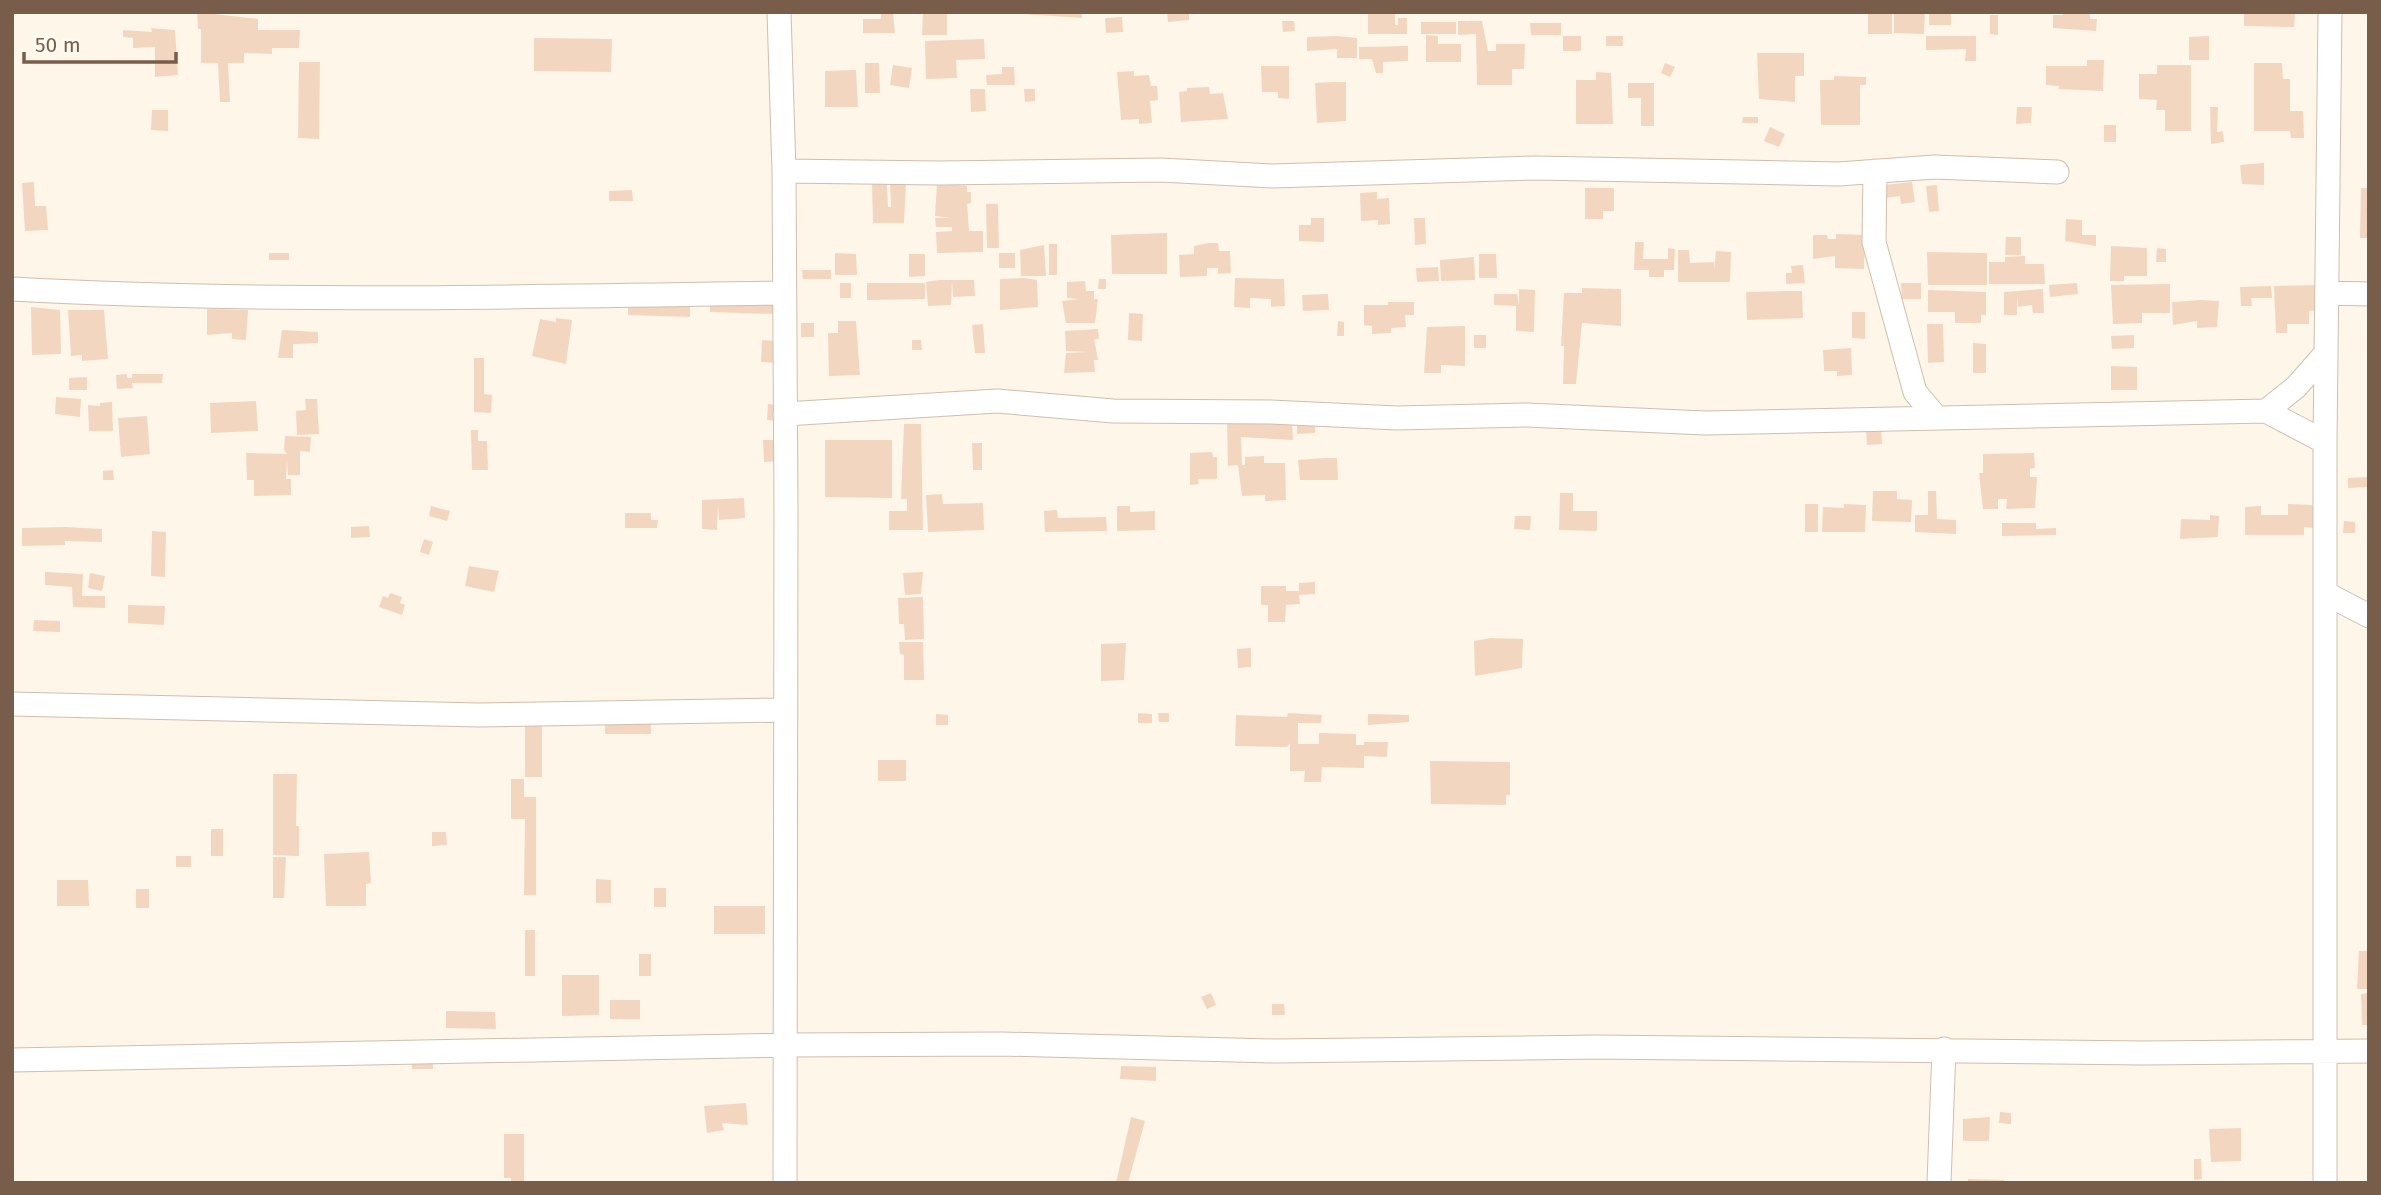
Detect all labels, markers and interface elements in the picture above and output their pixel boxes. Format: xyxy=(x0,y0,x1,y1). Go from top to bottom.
scale bar xyxy=(24,21,177,65)
text: 50 m xyxy=(35,32,81,58)

